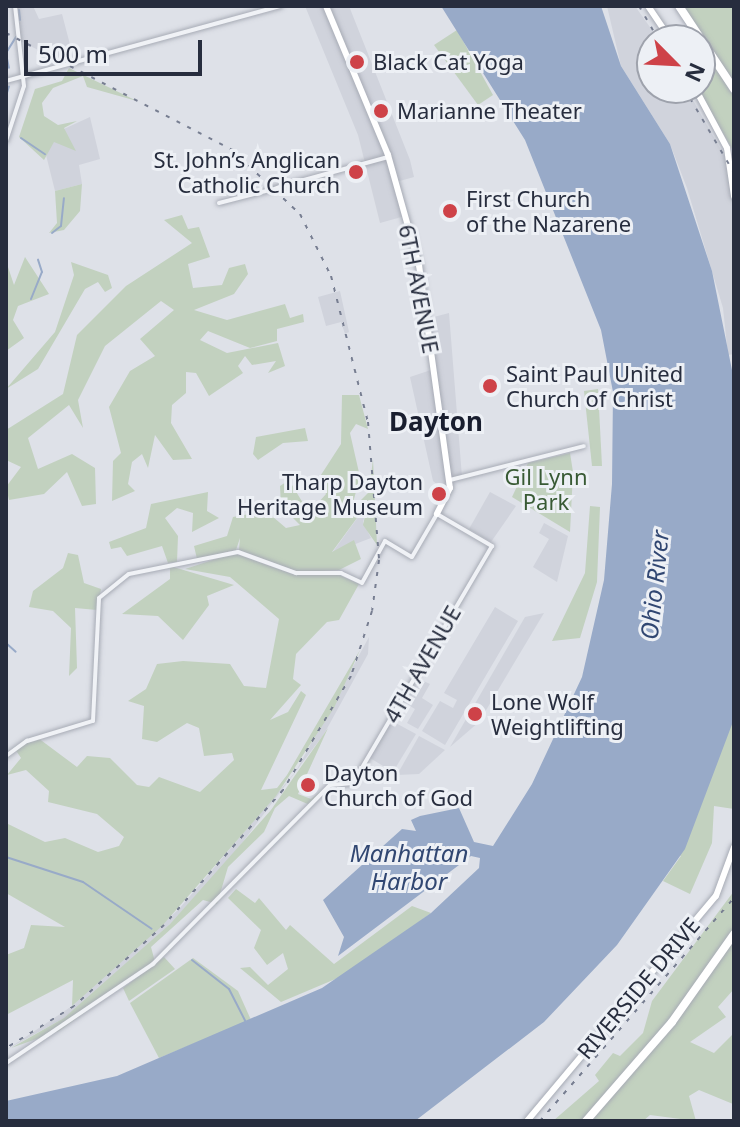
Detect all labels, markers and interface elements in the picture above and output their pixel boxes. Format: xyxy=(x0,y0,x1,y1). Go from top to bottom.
scale bar xyxy=(28,24,206,74)
north arrow xyxy=(636,24,716,104)
text: 500 m xyxy=(38,37,108,70)
place label: Black Cat Yoga xyxy=(373,49,524,75)
marker: Black Cat Yoga xyxy=(348,53,366,71)
text: N xyxy=(679,59,713,87)
place label: Marianne Theater xyxy=(397,98,582,124)
marker: Marianne Theater xyxy=(372,102,390,120)
place label: St. John’s Anglican Catholic Church xyxy=(154,146,340,198)
marker: St. John’s Anglican Catholic Church xyxy=(347,163,365,181)
place label: First Church of the Nazarene xyxy=(466,185,631,236)
marker: First Church of the Nazarene xyxy=(441,202,459,220)
street label: 6TH AVENUE xyxy=(394,222,444,356)
place label: Saint Paul United Church of Christ xyxy=(506,360,683,412)
marker: Saint Paul United Church of Christ xyxy=(481,377,499,395)
district label: Dayton xyxy=(389,406,483,438)
park label: Gil Lynn Park xyxy=(504,463,588,514)
place label: Tharp Dayton Heritage Museum xyxy=(237,468,423,520)
marker: Tharp Dayton Heritage Museum xyxy=(430,485,448,503)
water label: Ohio River xyxy=(634,529,674,641)
street label: 4TH AVENUE xyxy=(378,601,466,727)
place label: Lone Wolf Weightlifting xyxy=(491,688,624,740)
marker: Lone Wolf Weightlifting xyxy=(466,705,484,723)
place label: Dayton Church of God xyxy=(324,759,473,810)
marker: Dayton Church of God xyxy=(299,776,317,794)
water label: Manhattan Harbor xyxy=(350,839,468,895)
street label: RIVERSIDE DRIVE xyxy=(571,912,705,1064)

